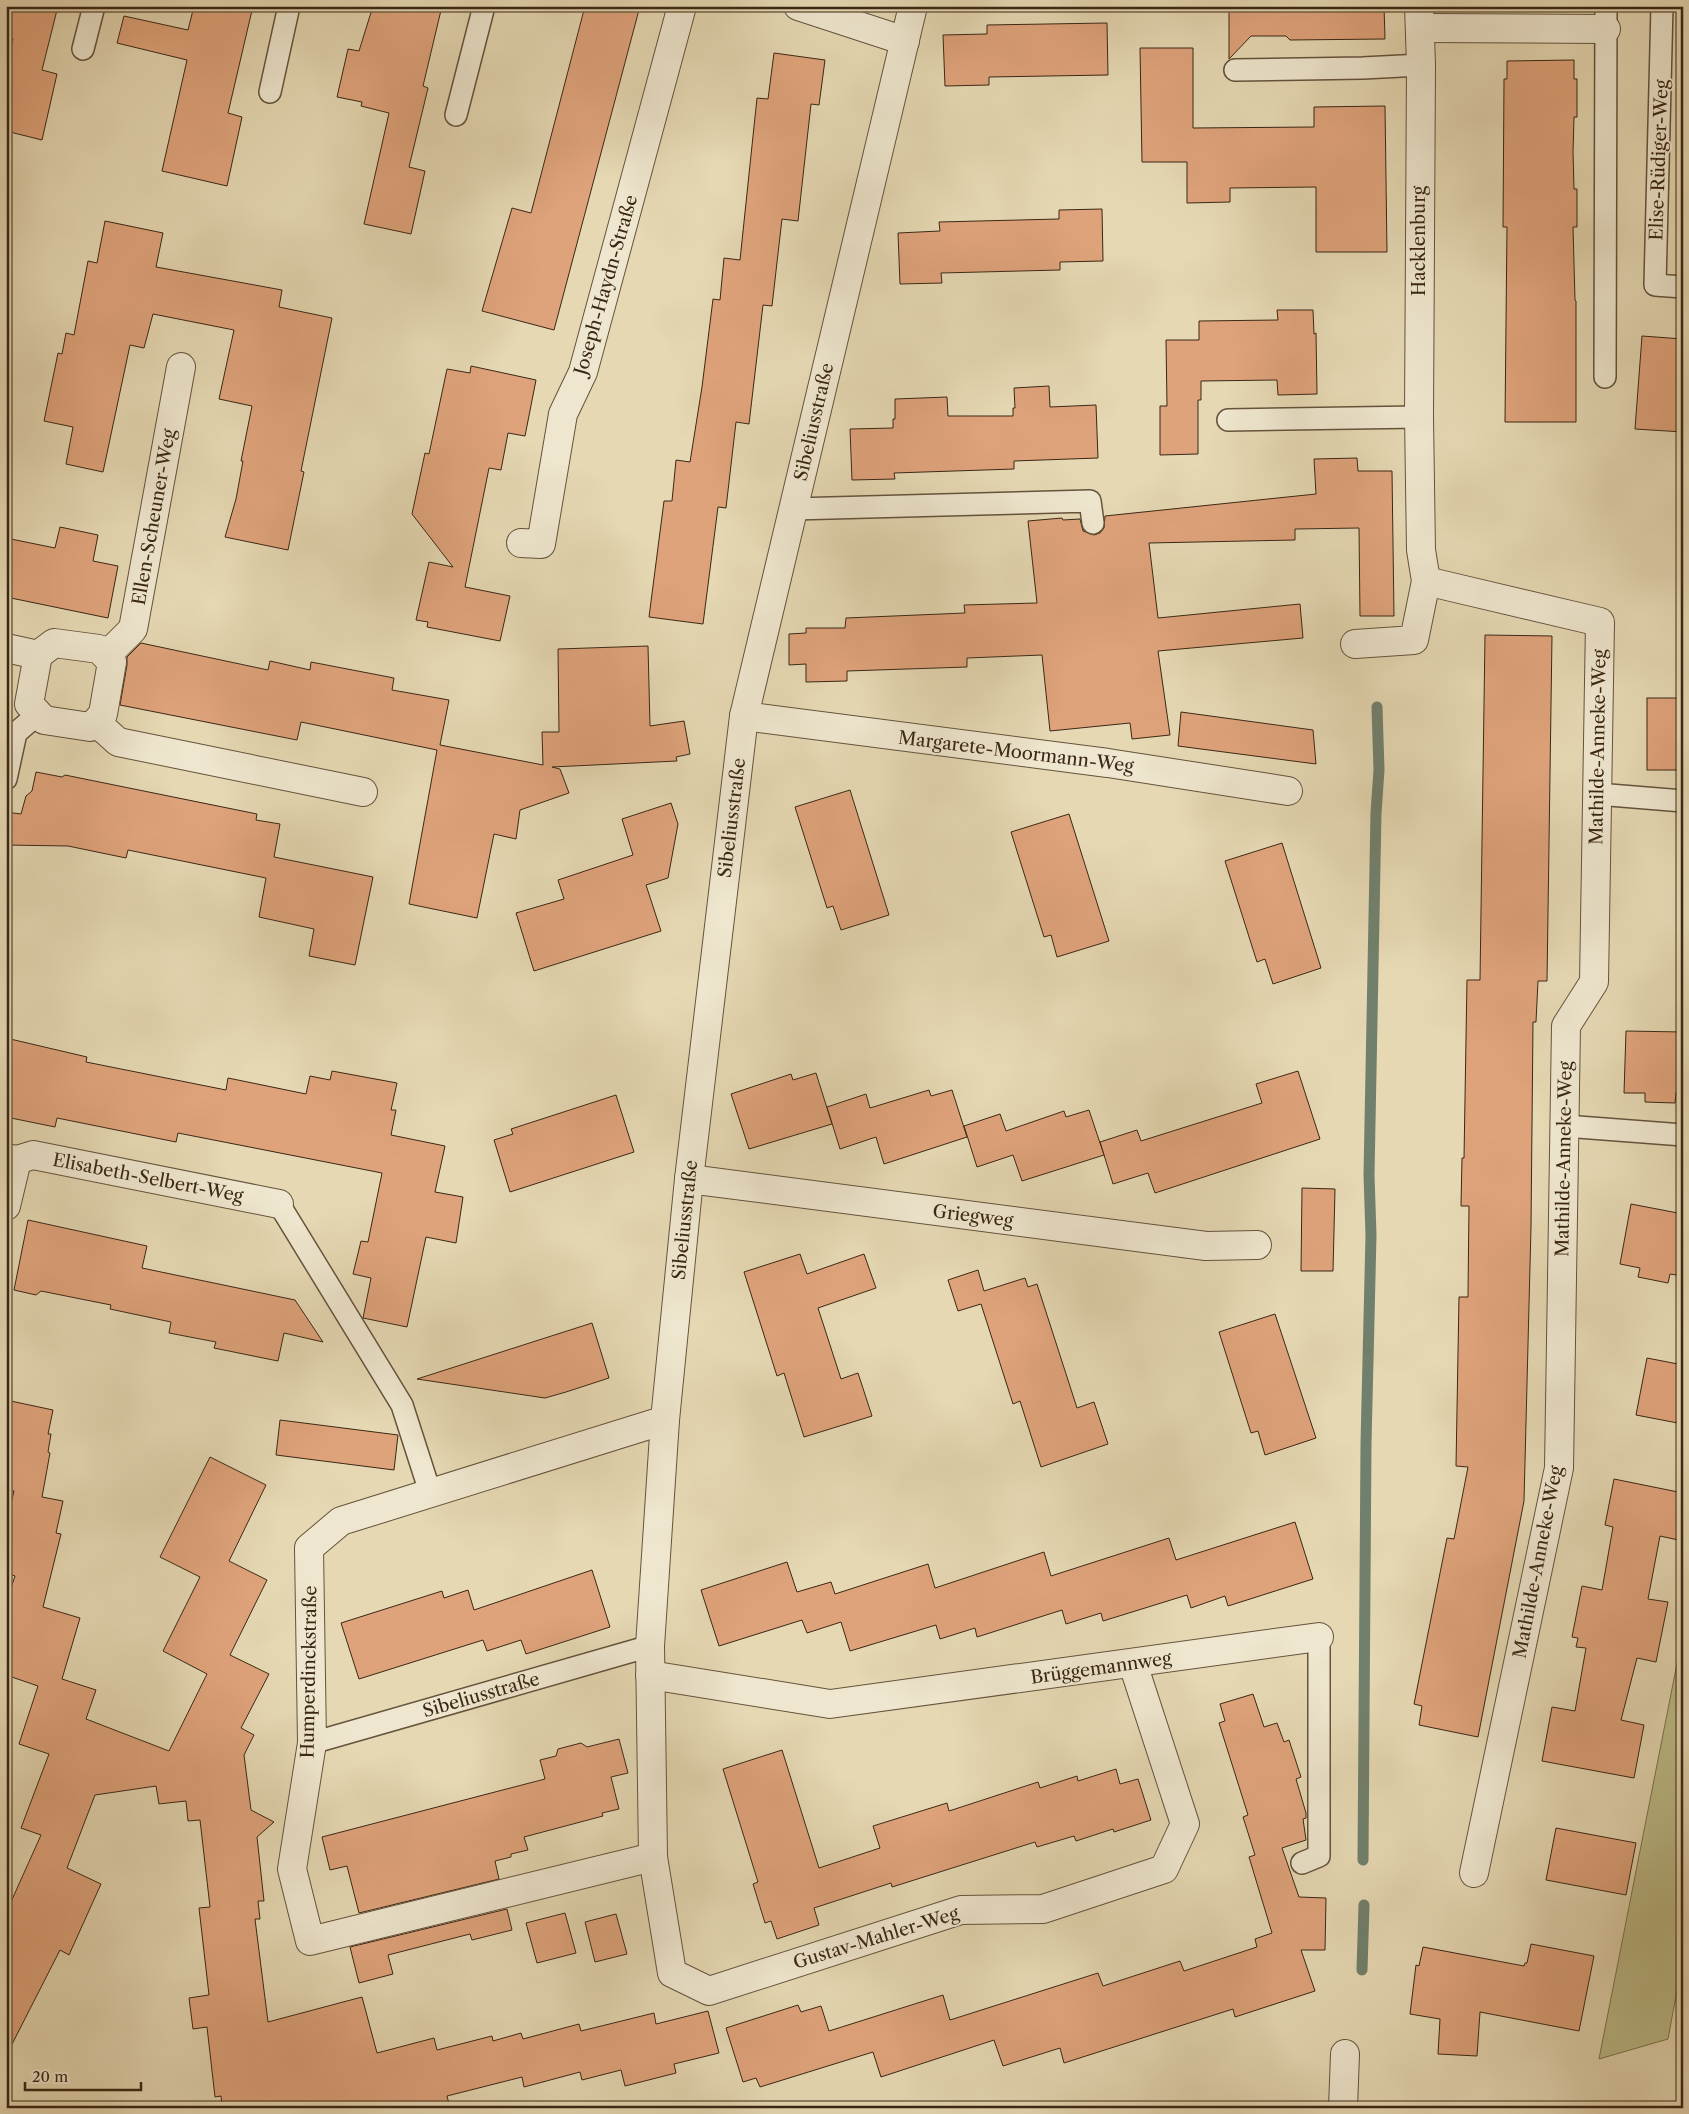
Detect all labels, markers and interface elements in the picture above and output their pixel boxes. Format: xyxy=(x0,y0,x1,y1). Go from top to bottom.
street label: Elise-Rüdiger-Weg xyxy=(1645,79,1673,241)
street label: Hacklenburg xyxy=(1408,185,1430,296)
street label: Joseph-Haydn-Straße xyxy=(569,192,642,381)
street label: Sibeliusstraße xyxy=(790,361,838,483)
street label: Ellen-Scheuner-Weg xyxy=(128,427,180,607)
street label: Mathilde-Anneke-Weg xyxy=(1585,648,1611,845)
street label: Margarete-Moormann-Weg xyxy=(897,727,1136,777)
street label: Sibeliusstraße xyxy=(714,757,750,879)
street label: Mathilde-Anneke-Weg xyxy=(1551,1060,1577,1257)
street label: Elisabeth-Selbert-Weg xyxy=(51,1149,246,1207)
street label: Sibeliusstraße xyxy=(668,1159,702,1281)
street label: Griegweg xyxy=(931,1200,1015,1232)
street label: Mathilde-Anneke-Weg xyxy=(1509,1463,1568,1660)
street label: Humperdinckstraße xyxy=(296,1585,322,1759)
street label: Brüggemannweg xyxy=(1029,1647,1173,1689)
street label: Sibeliusstraße xyxy=(420,1668,542,1722)
street label: Gustav-Mahler-Weg xyxy=(790,1902,962,1974)
scale bar xyxy=(25,2059,141,2091)
text: 20 m xyxy=(32,2067,68,2086)

